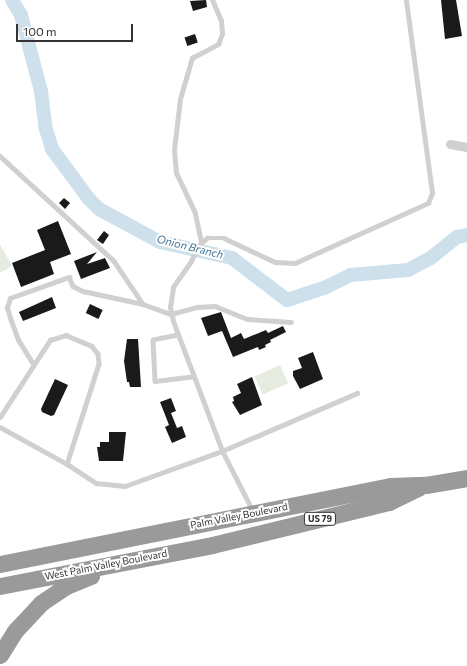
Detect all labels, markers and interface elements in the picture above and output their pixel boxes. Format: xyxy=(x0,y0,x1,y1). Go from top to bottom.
scale bar xyxy=(18,16,135,42)
text: 100 m xyxy=(23,24,57,38)
water label: Onion Branch xyxy=(155,232,225,262)
street label: Palm Valley Boulevard xyxy=(189,501,289,531)
road number: US 79 xyxy=(303,512,337,526)
street label: West Palm Valley Boulevard xyxy=(44,547,168,583)

